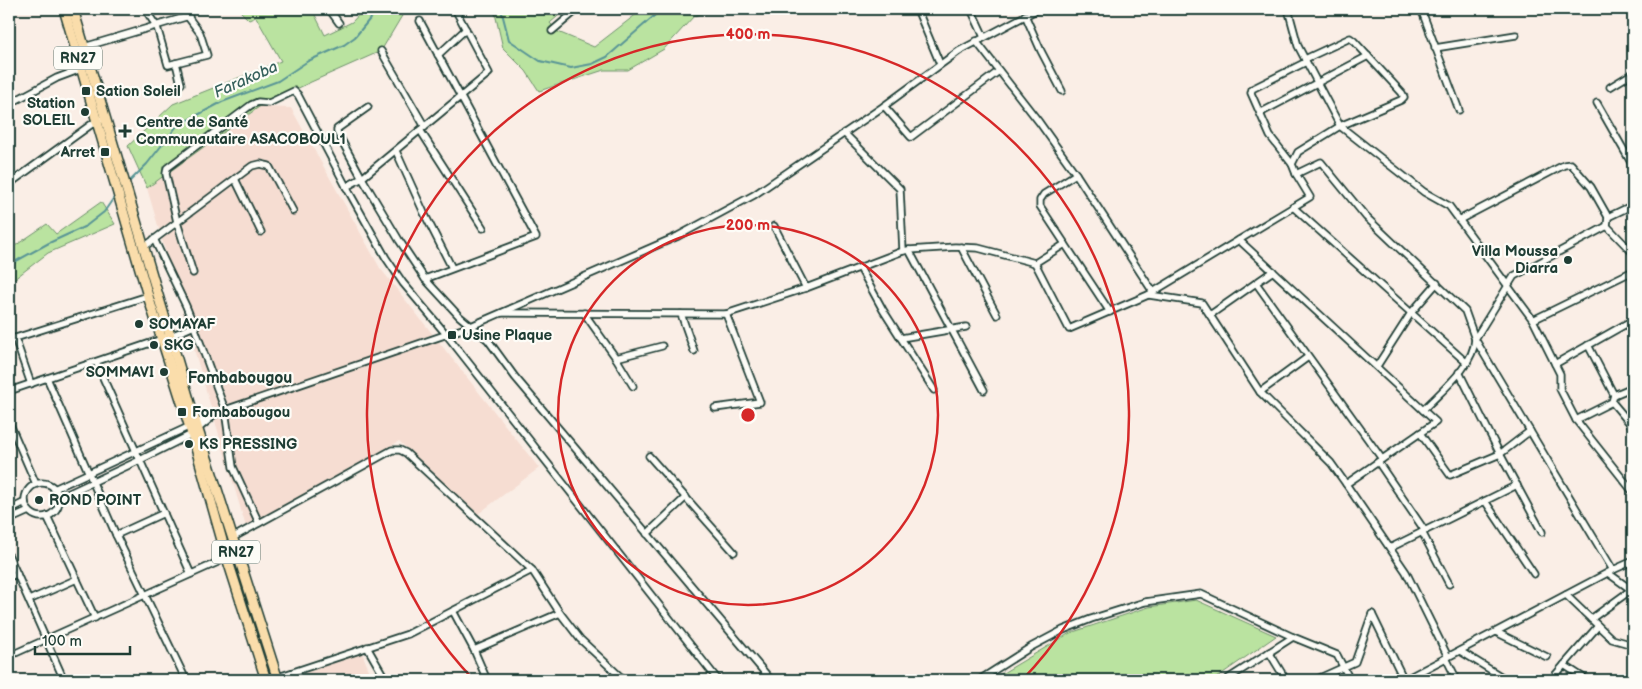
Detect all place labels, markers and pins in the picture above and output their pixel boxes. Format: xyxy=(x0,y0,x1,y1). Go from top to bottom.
place label: Sation Soleil xyxy=(96,82,181,101)
marker: Sation Soleil xyxy=(80,85,92,97)
place label: Station SOLEIL xyxy=(23,94,75,130)
marker: Station SOLEIL xyxy=(79,106,91,118)
place label: Centre de Santé Communautaire ASACOBOUL1 xyxy=(136,113,346,149)
marker: Centre de Santé Communautaire ASACOBOUL1 xyxy=(118,124,132,138)
place label: Arret xyxy=(60,143,95,162)
marker: Arret xyxy=(99,146,111,158)
place label: Villa Moussa Diarra xyxy=(1472,242,1558,278)
marker: Villa Moussa Diarra xyxy=(1562,254,1574,266)
place label: SOMAYAF xyxy=(149,315,216,334)
marker: SOMAYAF xyxy=(133,318,145,330)
place label: Usine Plaque xyxy=(462,326,553,345)
marker: Usine Plaque xyxy=(446,329,458,341)
place label: SKG xyxy=(164,336,194,355)
marker: SKG xyxy=(148,339,160,351)
place label: SOMMAVI xyxy=(86,363,154,382)
marker: SOMMAVI xyxy=(158,366,170,378)
place label: Fombabougou xyxy=(192,403,290,422)
marker: Fombabougou xyxy=(176,406,188,418)
centre of rings xyxy=(739,406,757,424)
place label: KS PRESSING xyxy=(199,435,297,454)
marker: KS PRESSING xyxy=(183,438,195,450)
place label: ROND POINT xyxy=(49,491,142,510)
marker: ROND POINT xyxy=(33,494,45,506)

